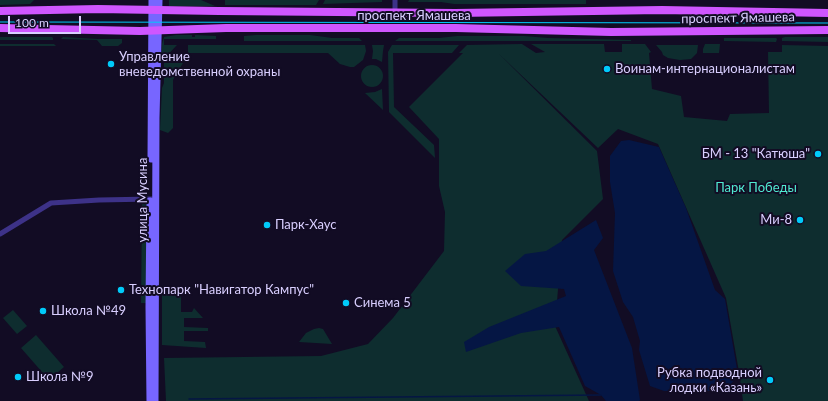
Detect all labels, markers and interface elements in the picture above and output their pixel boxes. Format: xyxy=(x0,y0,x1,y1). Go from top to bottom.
scale bar xyxy=(10,8,83,34)
street label: проспект Ямашева xyxy=(357,8,471,24)
street label: проспект Ямашева xyxy=(681,9,795,27)
text: 100 m xyxy=(15,15,49,30)
place label: Управление вневедомственной охраны xyxy=(119,49,280,80)
marker: Управление вневедомственной охраны xyxy=(106,59,116,69)
place label: Воинам-интернационалистам xyxy=(615,61,795,77)
marker: Воинам-интернационалистам xyxy=(602,64,612,74)
place label: БМ - 13 "Катюша" xyxy=(702,146,810,162)
marker: БМ - 13 "Катюша" xyxy=(813,149,823,159)
street label: улица Мусина xyxy=(135,158,151,242)
park label: Парк Победы xyxy=(715,180,797,196)
place label: Ми-8 xyxy=(760,212,792,228)
marker: Ми-8 xyxy=(795,215,805,225)
place label: Парк-Хаус xyxy=(275,217,337,233)
marker: Парк-Хаус xyxy=(262,220,272,230)
place label: Технопарк "Навигатор Кампус" xyxy=(129,282,314,298)
marker: Технопарк "Навигатор Кампус" xyxy=(116,285,126,295)
place label: Синема 5 xyxy=(354,295,411,311)
marker: Синема 5 xyxy=(341,298,351,308)
place label: Школа №49 xyxy=(51,303,126,319)
marker: Школа №49 xyxy=(38,306,48,316)
place label: Рубка подводной лодки «Казань» xyxy=(657,365,762,396)
place label: Школа №9 xyxy=(26,369,94,385)
marker: Школа №9 xyxy=(13,372,23,382)
marker: Рубка подводной лодки «Казань» xyxy=(765,375,775,385)

